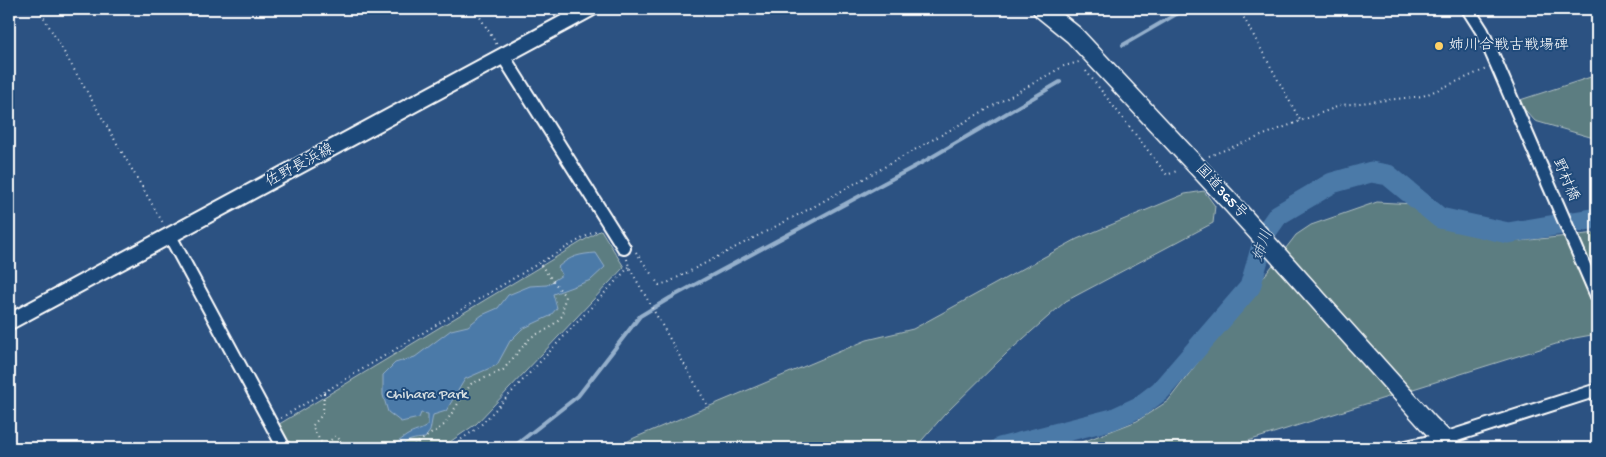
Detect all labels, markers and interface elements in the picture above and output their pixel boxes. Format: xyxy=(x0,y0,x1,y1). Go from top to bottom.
place label: 姉川合戦古戦場碑 xyxy=(1449,36,1569,55)
marker: 姉川合戦古戦場碑 xyxy=(1433,40,1445,52)
street label: 佐野長浜線 xyxy=(262,140,337,192)
street label: 野村橋 xyxy=(1548,156,1582,204)
street label: 国道365号 xyxy=(1191,161,1251,223)
water label: 姉川 xyxy=(1249,227,1278,264)
park label: Chihara Park xyxy=(386,386,469,404)

